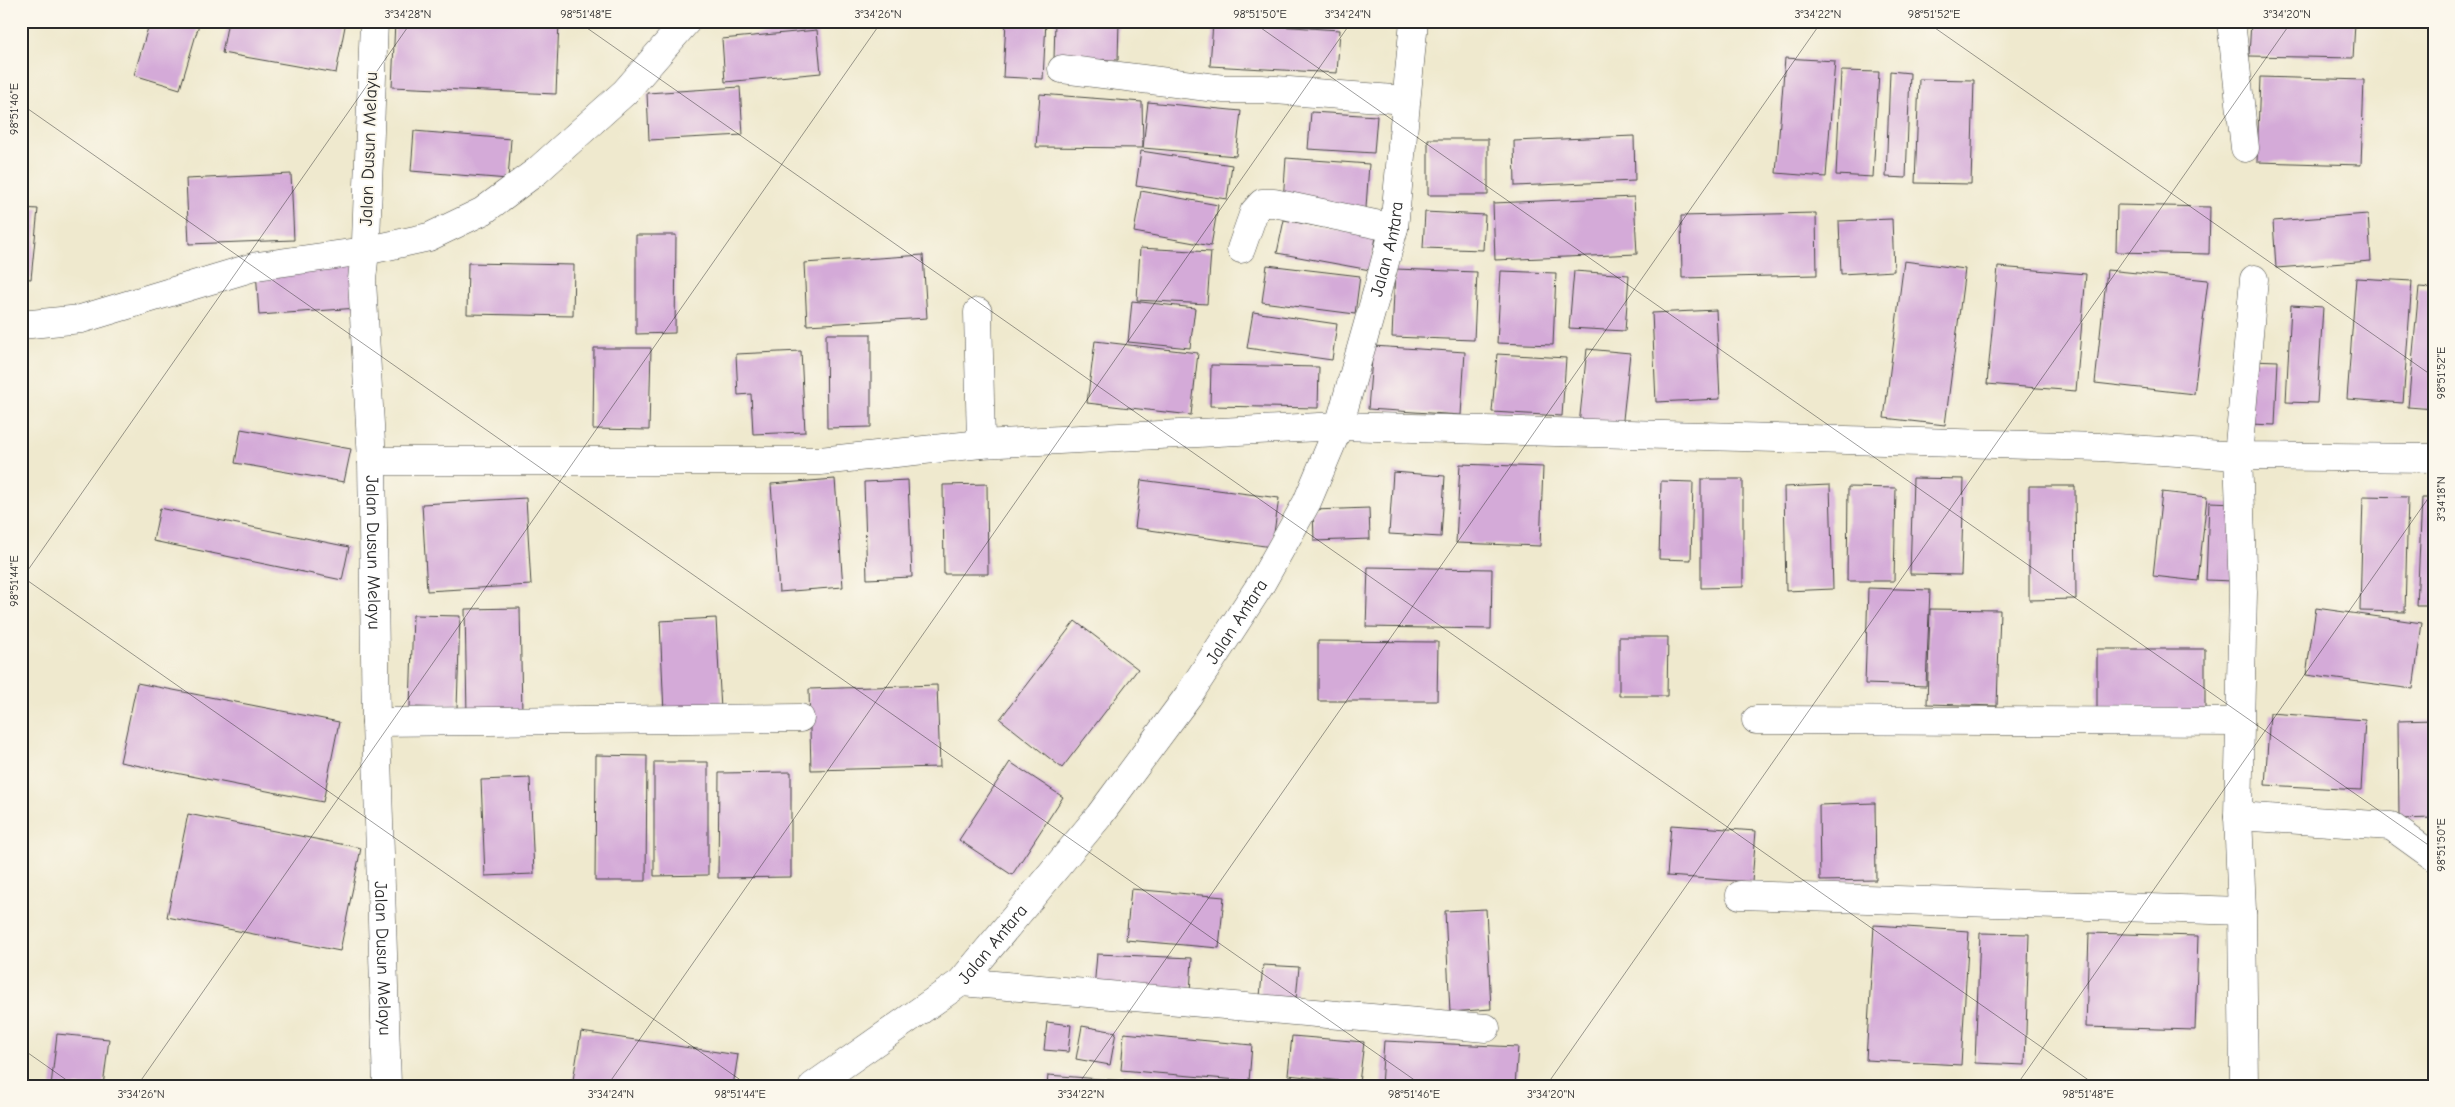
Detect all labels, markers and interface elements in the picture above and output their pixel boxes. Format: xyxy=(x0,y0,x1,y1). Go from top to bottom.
text: 3°34'28"N xyxy=(385,7,431,21)
text: 98°51'48"E xyxy=(560,7,612,21)
text: 3°34'26"N xyxy=(854,7,902,21)
text: 98°51'50"E xyxy=(1233,7,1287,21)
text: 3°34'24"N xyxy=(1325,7,1371,21)
text: 3°34'22"N xyxy=(1794,7,1842,21)
text: 98°51'52"E xyxy=(1908,7,1960,21)
text: 3°34'20"N xyxy=(2263,7,2311,21)
street label: Jalan Dusun Melayu xyxy=(356,71,382,227)
text: 98°51'46"E xyxy=(7,83,21,135)
street label: Jalan Antara xyxy=(1366,200,1407,299)
text: 98°51'52"E xyxy=(2434,347,2448,399)
street label: Jalan Dusun Melayu xyxy=(362,475,385,630)
text: 3°34'18"N xyxy=(2434,476,2448,522)
text: 98°51'44"E xyxy=(7,555,21,607)
street label: Jalan Antara xyxy=(1201,575,1272,668)
text: 98°51'50"E xyxy=(2434,818,2448,872)
street label: Jalan Dusun Melayu xyxy=(370,881,396,1036)
street label: Jalan Antara xyxy=(953,900,1032,988)
text: 3°34'26"N xyxy=(117,1087,165,1101)
text: 3°34'24"N xyxy=(588,1087,634,1101)
text: 98°51'44"E xyxy=(714,1087,766,1101)
text: 3°34'22"N xyxy=(1057,1087,1105,1101)
text: 98°51'46"E xyxy=(1388,1087,1440,1101)
text: 3°34'20"N xyxy=(1527,1087,1575,1101)
text: 98°51'48"E xyxy=(2062,1087,2114,1101)

